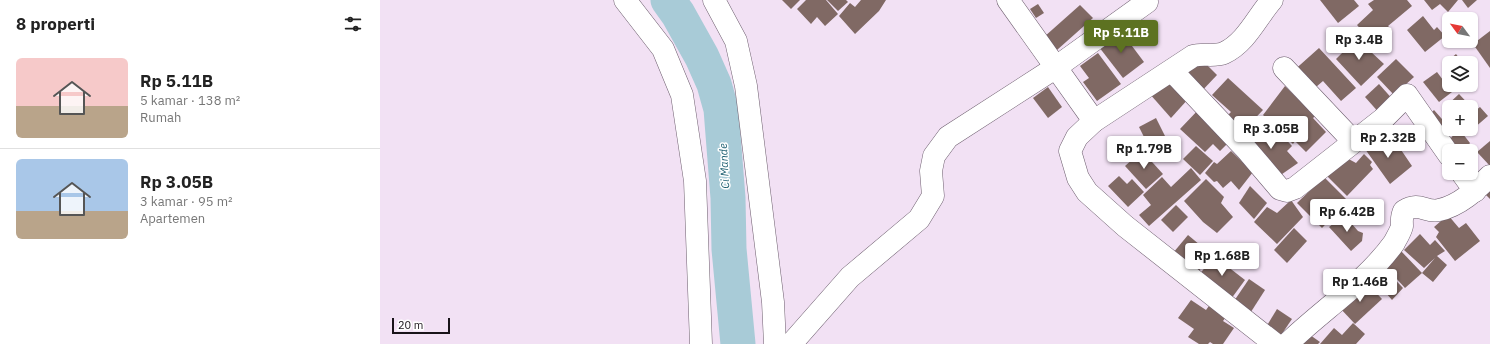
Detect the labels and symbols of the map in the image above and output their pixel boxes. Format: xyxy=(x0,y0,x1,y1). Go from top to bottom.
north arrow xyxy=(1442,12,1478,48)
pin: Rp 5.11B xyxy=(1080,20,1162,54)
pin: Rp 3.4B xyxy=(1322,27,1396,61)
pin: Rp 3.05B xyxy=(1230,116,1312,150)
pin: Rp 2.32B xyxy=(1347,125,1429,159)
pin: Rp 1.79B xyxy=(1103,136,1185,170)
water label: Ci Mande xyxy=(716,143,732,189)
pin: Rp 6.42B xyxy=(1306,199,1388,233)
pin: Rp 1.68B xyxy=(1181,243,1263,277)
pin: Rp 1.46B xyxy=(1319,269,1401,303)
scale bar xyxy=(392,316,450,335)

